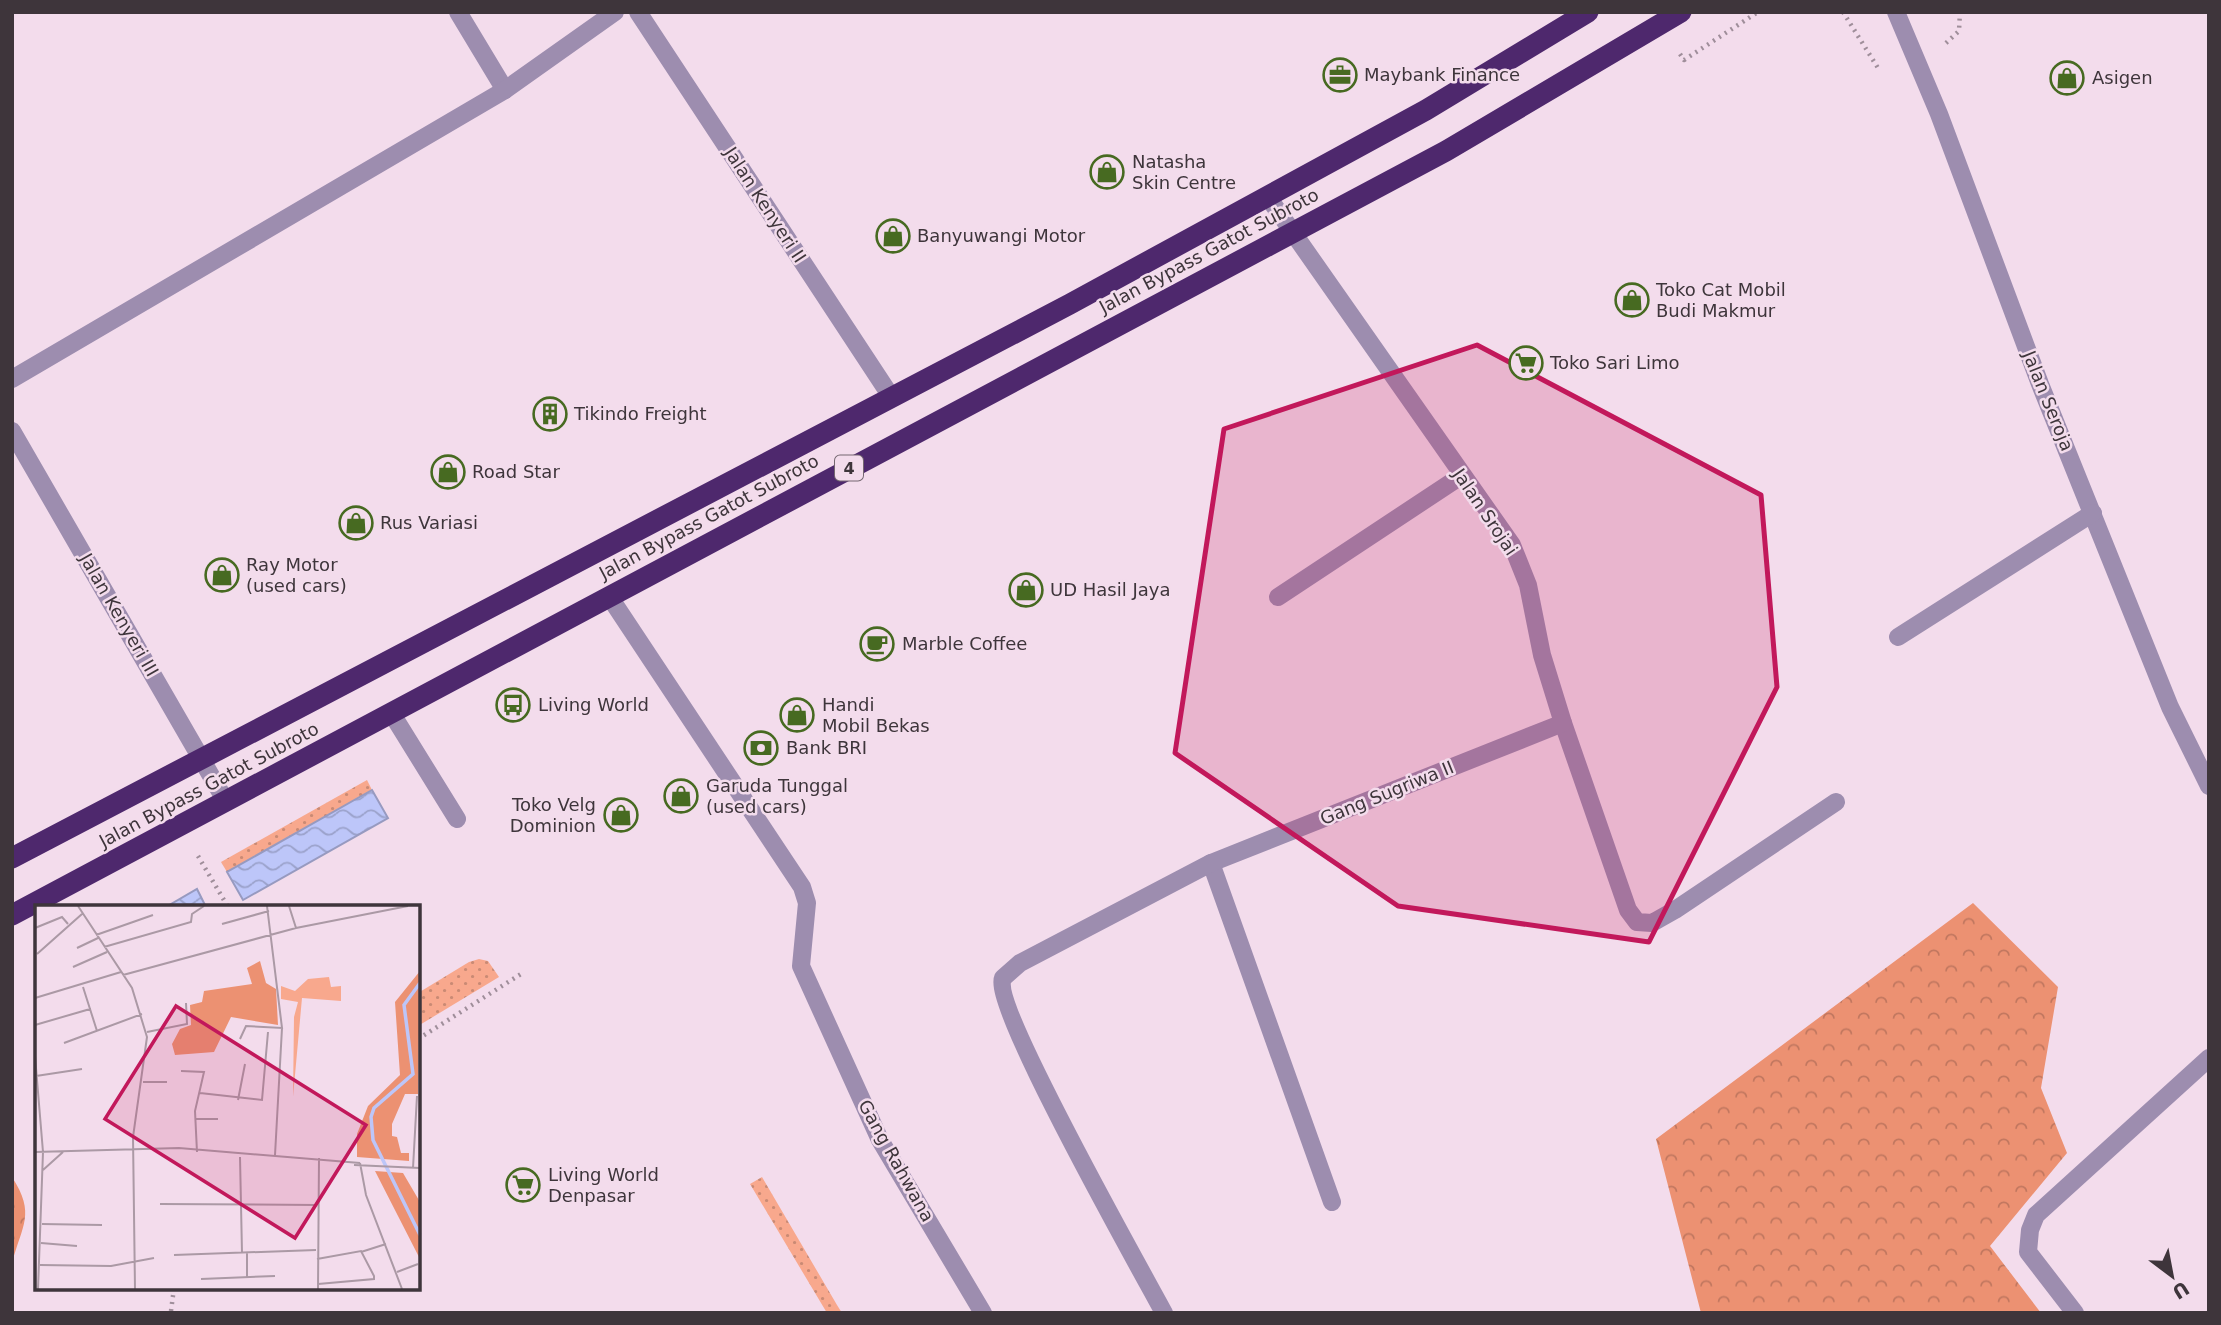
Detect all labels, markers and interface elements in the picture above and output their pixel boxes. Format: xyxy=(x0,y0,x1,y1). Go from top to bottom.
office icon: Maybank Finance xyxy=(1321,56,1359,94)
shop icon: Asigen xyxy=(2048,59,2086,97)
place label: Maybank Finance xyxy=(1364,64,1520,85)
place label: Asigen xyxy=(2092,67,2153,88)
street label: Jalan Kenyeri II xyxy=(720,142,811,266)
place label: Natasha Skin Centre xyxy=(1132,151,1236,193)
shop icon: Natasha Skin Centre xyxy=(1088,153,1126,191)
street label: Jalan Bypass Gatot Subroto xyxy=(1095,184,1322,318)
shop icon: Banyuwangi Motor xyxy=(874,217,912,255)
place label: Banyuwangi Motor xyxy=(917,225,1086,246)
place label: Toko Cat Mobil Budi Makmur xyxy=(1655,279,1786,321)
shop icon: Toko Cat Mobil Budi Makmur xyxy=(1613,281,1651,319)
supermarket icon: Toko Sari Limo xyxy=(1507,344,1545,382)
street label: Jalan Seroja xyxy=(2018,347,2078,454)
place label: Toko Sari Limo xyxy=(1549,352,1680,373)
building icon: Tikindo Freight xyxy=(531,395,569,433)
place label: Tikindo Freight xyxy=(573,403,706,424)
street label: Jalan Bypass Gatot Subroto xyxy=(595,450,822,584)
shop icon: Road Star xyxy=(429,453,467,491)
road number: 4 xyxy=(835,456,863,481)
place label: Road Star xyxy=(472,461,560,482)
street label: Jalan Srojai xyxy=(1448,464,1522,559)
shop icon: Rus Variasi xyxy=(337,504,375,542)
place label: Rus Variasi xyxy=(380,512,478,533)
street label: Jalan Kenyeri III xyxy=(75,549,163,680)
place label: Ray Motor (used cars) xyxy=(246,554,347,596)
shop icon: Ray Motor (used cars) xyxy=(203,556,241,594)
shop icon: UD Hasil Jaya xyxy=(1007,571,1045,609)
place label: UD Hasil Jaya xyxy=(1050,579,1170,600)
cafe icon: Marble Coffee xyxy=(858,625,896,663)
place label: Marble Coffee xyxy=(902,633,1027,654)
bus stop icon: Living World xyxy=(494,686,532,724)
place label: Living World xyxy=(538,694,649,715)
place label: Handi Mobil Bekas xyxy=(822,694,930,736)
shop icon: Handi Mobil Bekas xyxy=(778,696,816,734)
street label: Jalan Bypass Gatot Subroto xyxy=(95,718,322,852)
bank icon: Bank BRI xyxy=(742,729,780,767)
place label: Bank BRI xyxy=(786,737,867,758)
street label: Gang Sugriwa II xyxy=(1317,756,1457,829)
place label: Garuda Tunggal (used cars) xyxy=(706,775,848,817)
shop icon: Garuda Tunggal (used cars) xyxy=(662,777,700,815)
place label: Toko Velg Dominion xyxy=(510,794,596,836)
shop icon: Toko Velg Dominion xyxy=(602,796,640,834)
inset map xyxy=(35,905,420,1290)
street label: Gang Rahwana xyxy=(854,1096,939,1225)
place label: Living World Denpasar xyxy=(548,1164,659,1206)
supermarket icon: Living World Denpasar xyxy=(504,1166,542,1204)
north arrow xyxy=(2137,1241,2207,1311)
text: U xyxy=(2169,1277,2193,1304)

